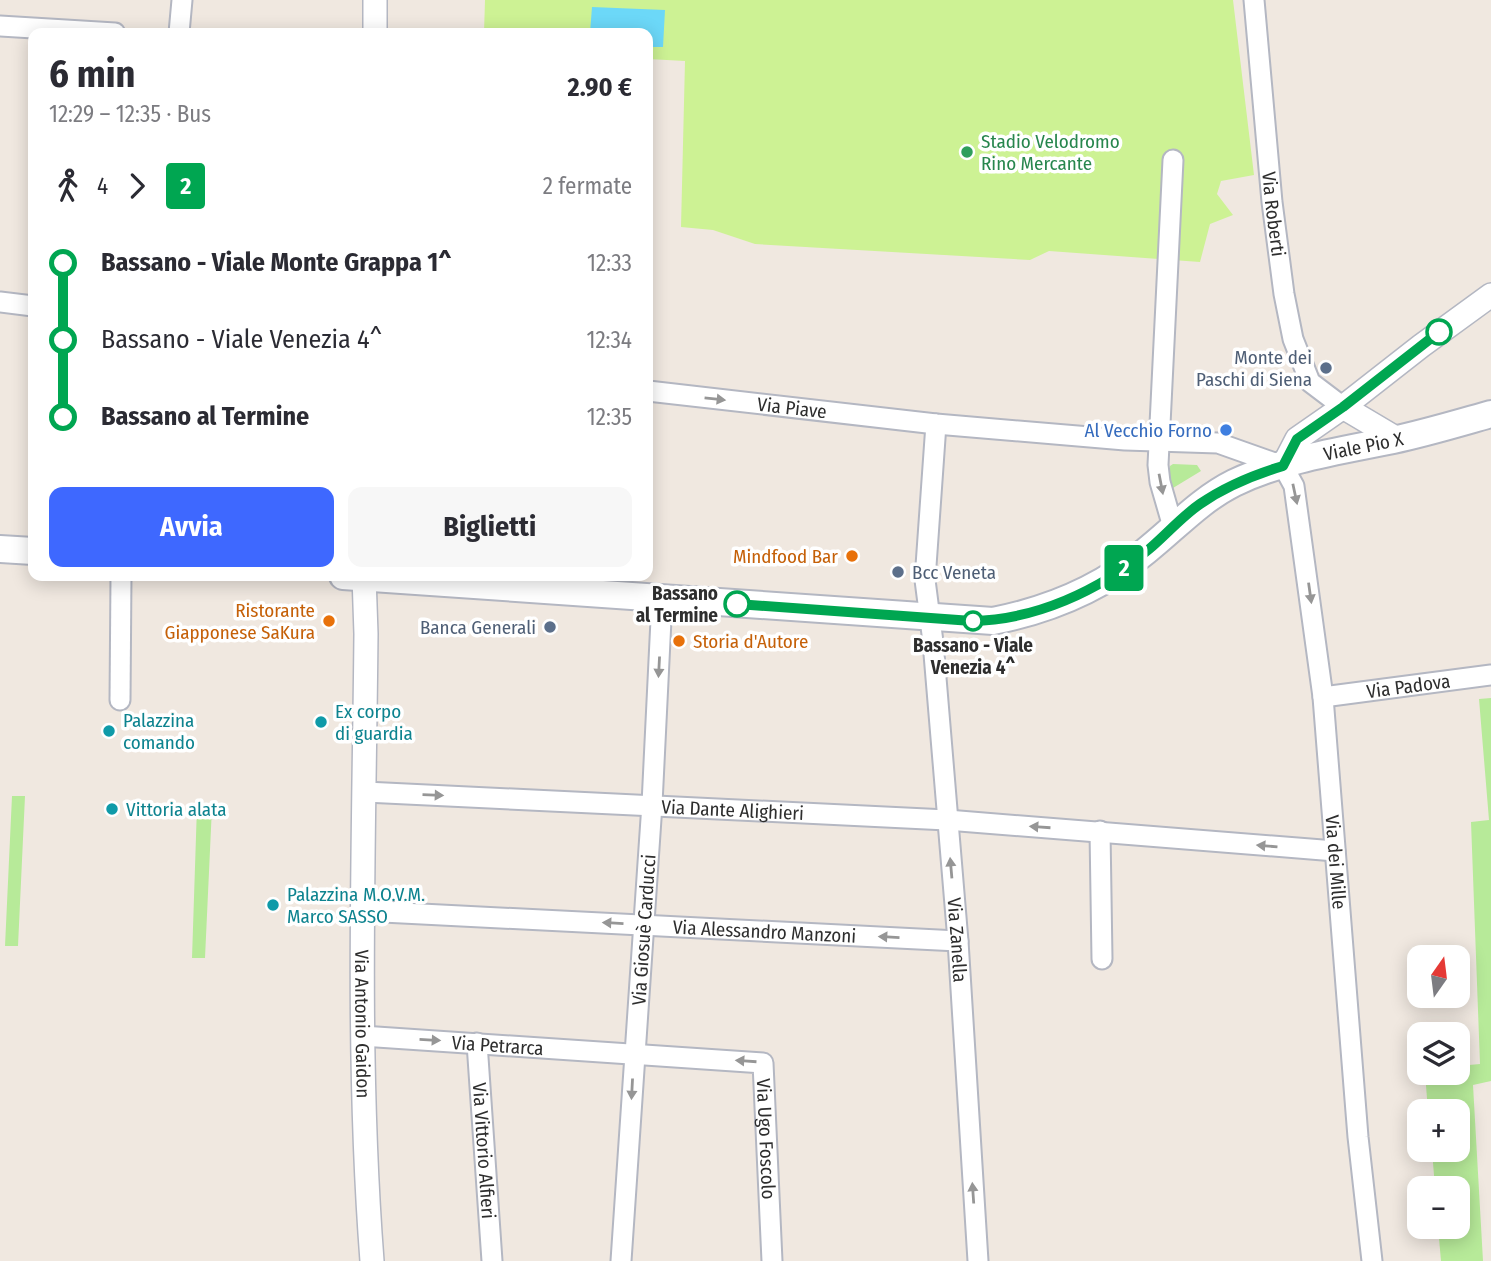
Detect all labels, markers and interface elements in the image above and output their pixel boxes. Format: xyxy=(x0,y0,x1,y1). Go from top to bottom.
text: 6 min xyxy=(49,51,136,97)
text: 2.90 € xyxy=(568,72,632,103)
text: 12:29 – 12:35 · Bus xyxy=(49,100,211,128)
place label: Stadio Velodromo Rino Mercante xyxy=(981,130,1120,175)
marker: Stadio Velodromo Rino Mercante xyxy=(959,144,975,160)
icon: walk xyxy=(49,167,87,205)
icon: forward xyxy=(118,167,156,205)
street label: Via Roberti xyxy=(1257,171,1290,258)
text: 4 xyxy=(97,172,108,200)
text: 2 xyxy=(180,172,191,200)
text: 2 fermate xyxy=(543,172,632,200)
text: Bassano - Viale Monte Grappa 1^ xyxy=(101,247,452,278)
text: 12:33 xyxy=(587,249,632,277)
unlabelled marker xyxy=(1426,319,1452,345)
text: Bassano - Viale Venezia 4^ xyxy=(101,324,382,355)
text: 12:34 xyxy=(586,326,632,354)
place label: Monte dei Paschi di Siena xyxy=(1196,346,1312,391)
marker: Monte dei Paschi di Siena xyxy=(1318,360,1334,376)
one-way arrow xyxy=(704,393,726,404)
street label: Via Piave xyxy=(756,393,828,423)
text: Bassano al Termine xyxy=(101,401,309,432)
text: 12:35 xyxy=(587,403,632,431)
place label: Al Vecchio Forno xyxy=(1084,419,1212,442)
marker: Al Vecchio Forno xyxy=(1218,422,1234,438)
street label: Viale Pio X xyxy=(1321,427,1406,466)
one-way arrow xyxy=(1156,474,1167,496)
one-way arrow xyxy=(1289,483,1300,505)
button: Avvia xyxy=(49,487,334,567)
button: Biglietti xyxy=(348,487,632,567)
place label: Mindfood Bar xyxy=(733,545,838,568)
line badge: 2 xyxy=(1101,545,1147,591)
marker: Mindfood Bar xyxy=(844,548,860,564)
text: 2 xyxy=(1118,554,1130,582)
place label: Bcc Veneta xyxy=(912,561,996,584)
marker: Bcc Veneta xyxy=(890,564,906,580)
place label: Bassano al Termine xyxy=(636,582,718,627)
one-way arrow xyxy=(1304,582,1315,604)
marker: Bassano al Termine xyxy=(724,591,750,617)
place label: Ristorante Giapponese SaKura xyxy=(165,599,315,644)
marker: Bassano - Viale Venezia 4^ xyxy=(963,611,983,631)
marker: Ristorante Giapponese SaKura xyxy=(321,613,337,629)
place label: Banca Generali xyxy=(420,616,536,639)
marker: Banca Generali xyxy=(542,619,558,635)
place label: Storia d'Autore xyxy=(693,630,808,653)
marker: Storia d'Autore xyxy=(671,633,687,649)
place label: Bassano - Viale Venezia 4^ xyxy=(913,634,1033,679)
one-way arrow xyxy=(653,656,664,678)
street label: Via Padova xyxy=(1365,669,1452,703)
place label: Ex corpo di guardia xyxy=(335,700,413,745)
place label: Palazzina comando xyxy=(123,709,195,754)
marker: Ex corpo di guardia xyxy=(313,714,329,730)
marker: Palazzina comando xyxy=(101,723,117,739)
one-way arrow xyxy=(422,789,444,800)
street label: Via Dante Alighieri xyxy=(661,795,804,825)
place label: Vittoria alata xyxy=(126,798,227,821)
marker: Vittoria alata xyxy=(104,801,120,817)
street label: Via dei Mille xyxy=(1320,814,1351,910)
one-way arrow xyxy=(1029,821,1051,832)
one-way arrow xyxy=(1256,840,1278,851)
street label: Via Giosuè Carducci xyxy=(627,853,661,1006)
one-way arrow xyxy=(945,857,956,879)
place label: Palazzina M.O.V.M. Marco SASSO xyxy=(287,883,425,928)
marker: Palazzina M.O.V.M. Marco SASSO xyxy=(265,897,281,913)
street label: Via Zanella xyxy=(942,897,972,983)
street label: Via Alessandro Manzoni xyxy=(672,916,857,948)
one-way arrow xyxy=(602,918,624,929)
one-way arrow xyxy=(878,932,900,943)
north arrow xyxy=(1407,945,1470,1008)
map controls xyxy=(1407,945,1470,1239)
street label: Via Antonio Gaidon xyxy=(350,950,375,1099)
button: layers xyxy=(1407,1022,1470,1085)
street label: Via Petrarca xyxy=(451,1031,544,1060)
one-way arrow xyxy=(419,1034,441,1045)
one-way arrow xyxy=(735,1056,757,1067)
street label: Via Ugo Foscolo xyxy=(752,1078,780,1200)
one-way arrow xyxy=(626,1079,637,1101)
street label: Via Vittorio Alfieri xyxy=(468,1082,500,1220)
button: + xyxy=(1407,1099,1470,1162)
button: − xyxy=(1407,1176,1470,1239)
one-way arrow xyxy=(968,1182,979,1204)

